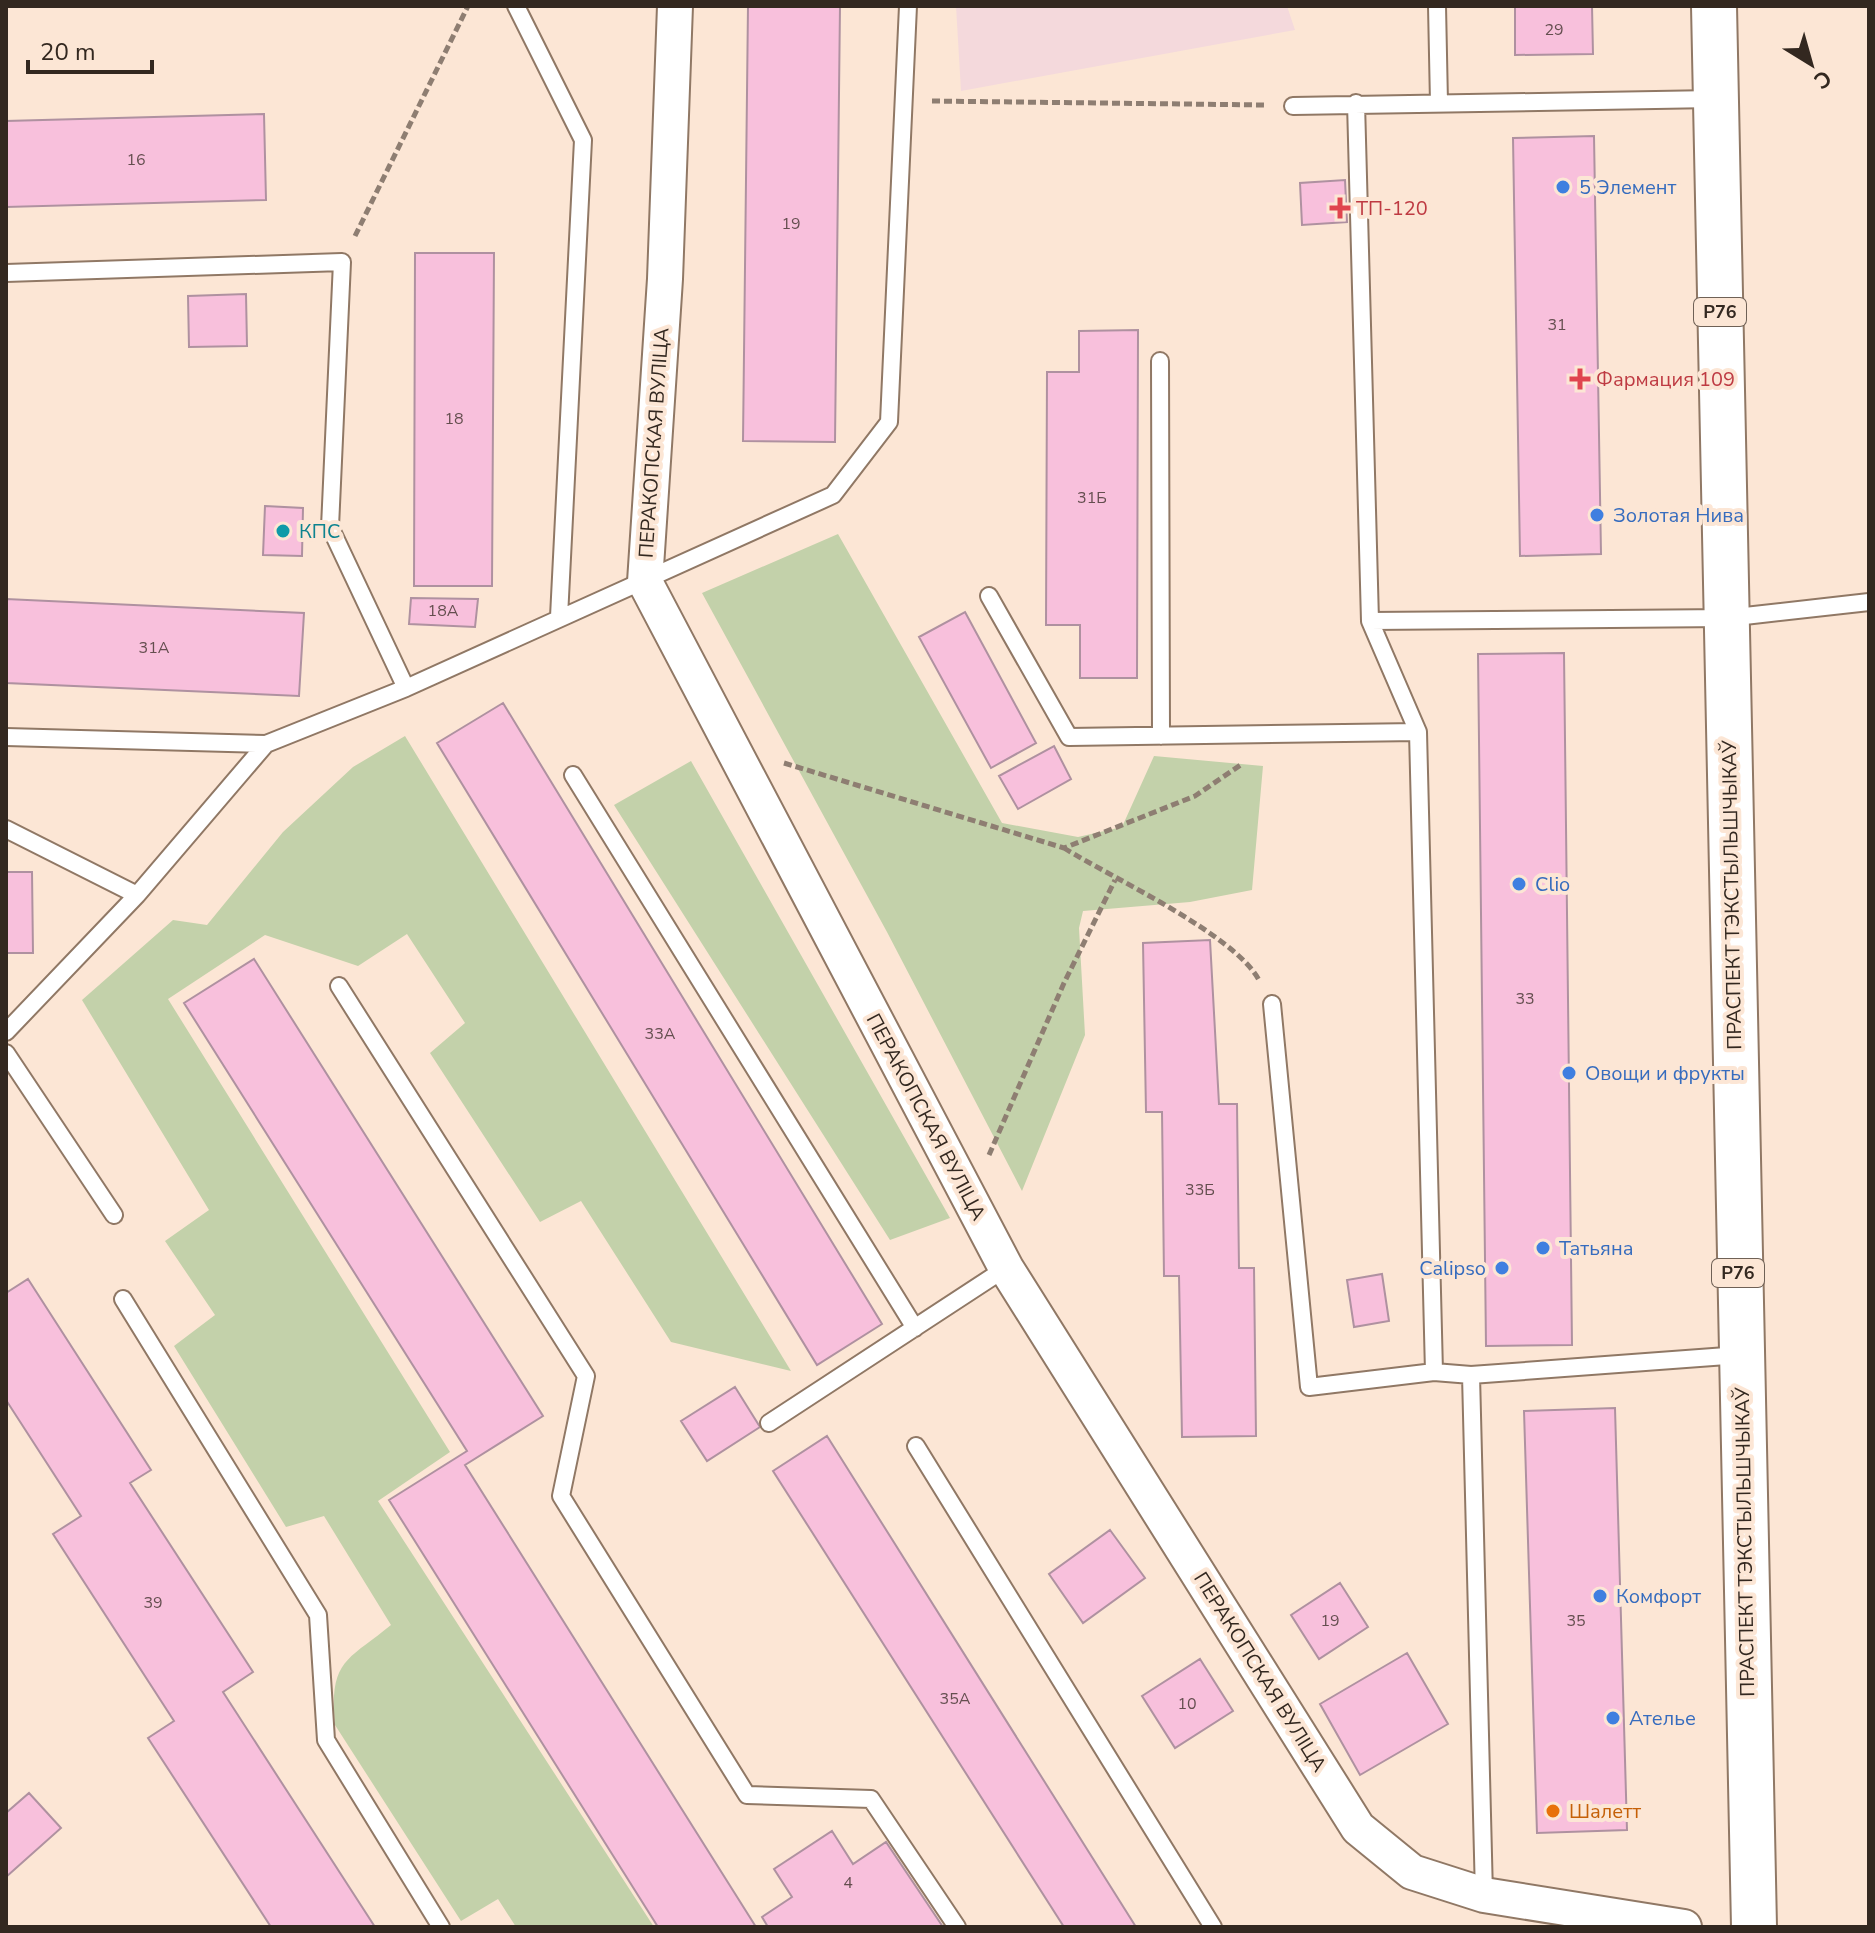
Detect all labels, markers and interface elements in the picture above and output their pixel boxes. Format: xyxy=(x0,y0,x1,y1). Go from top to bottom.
house number: 29 xyxy=(1544,19,1564,41)
scale bar xyxy=(28,24,152,74)
north arrow xyxy=(1771,24,1851,104)
text: 20 m xyxy=(40,36,96,68)
text: С xyxy=(1807,63,1837,96)
house number: 16 xyxy=(126,149,146,171)
place label: 5 Элемент xyxy=(1579,174,1676,201)
marker: 5 Элемент xyxy=(1554,178,1572,196)
place label: ТП-120 xyxy=(1356,195,1428,222)
marker: ТП-120 xyxy=(1331,199,1349,217)
house number: 19 xyxy=(781,213,801,235)
road number: Р76 xyxy=(1694,298,1746,326)
house number: 31 xyxy=(1547,314,1567,336)
street label: ПЕРАКОПСКАЯ ВУЛІЦА xyxy=(632,327,676,559)
place label: Фармация 109 xyxy=(1596,366,1735,393)
marker: Фармация 109 xyxy=(1571,370,1589,388)
house number: 18 xyxy=(444,408,464,430)
house number: 31Б xyxy=(1077,487,1107,509)
place label: Золотая Нива xyxy=(1613,502,1744,529)
marker: Золотая Нива xyxy=(1588,506,1606,524)
place label: КПС xyxy=(299,518,340,545)
marker: КПС xyxy=(274,522,292,540)
house number: 18А xyxy=(428,600,459,622)
house number: 31А xyxy=(139,637,170,659)
street label: ПРАСПЕКТ ТЭКСТЫЛЬШЧЫКАЎ xyxy=(1716,740,1748,1050)
place label: Clio xyxy=(1535,871,1570,898)
marker: Clio xyxy=(1510,875,1528,893)
house number: 33 xyxy=(1515,988,1535,1010)
street label: ПЕРАКОПСКАЯ ВУЛІЦА xyxy=(860,1009,992,1226)
house number: 33А xyxy=(645,1023,676,1045)
place label: Овощи и фрукты xyxy=(1585,1060,1745,1087)
marker: Овощи и фрукты xyxy=(1560,1064,1578,1082)
house number: 33Б xyxy=(1185,1179,1215,1201)
place label: Татьяна xyxy=(1559,1235,1633,1262)
marker: Татьяна xyxy=(1534,1239,1552,1257)
place label: Calipso xyxy=(1419,1255,1486,1282)
marker: Calipso xyxy=(1493,1259,1511,1277)
road number: Р76 xyxy=(1712,1259,1764,1287)
street label: ПРАСПЕКТ ТЭКСТЫЛЬШЧЫКАЎ xyxy=(1729,1387,1761,1697)
street label: ПЕРАКОПСКАЯ ВУЛІЦА xyxy=(1187,1567,1333,1777)
place label: Комфорт xyxy=(1616,1583,1701,1610)
marker: Комфорт xyxy=(1591,1587,1609,1605)
house number: 39 xyxy=(143,1592,163,1614)
house number: 19 xyxy=(1320,1610,1340,1632)
house number: 35 xyxy=(1566,1610,1586,1632)
house number: 35А xyxy=(940,1688,971,1710)
house number: 10 xyxy=(1177,1693,1197,1715)
place label: Ателье xyxy=(1629,1705,1696,1732)
marker: Ателье xyxy=(1604,1709,1622,1727)
place label: Шалетт xyxy=(1569,1798,1641,1825)
marker: Шалетт xyxy=(1544,1802,1562,1820)
house number: 4 xyxy=(843,1872,853,1894)

